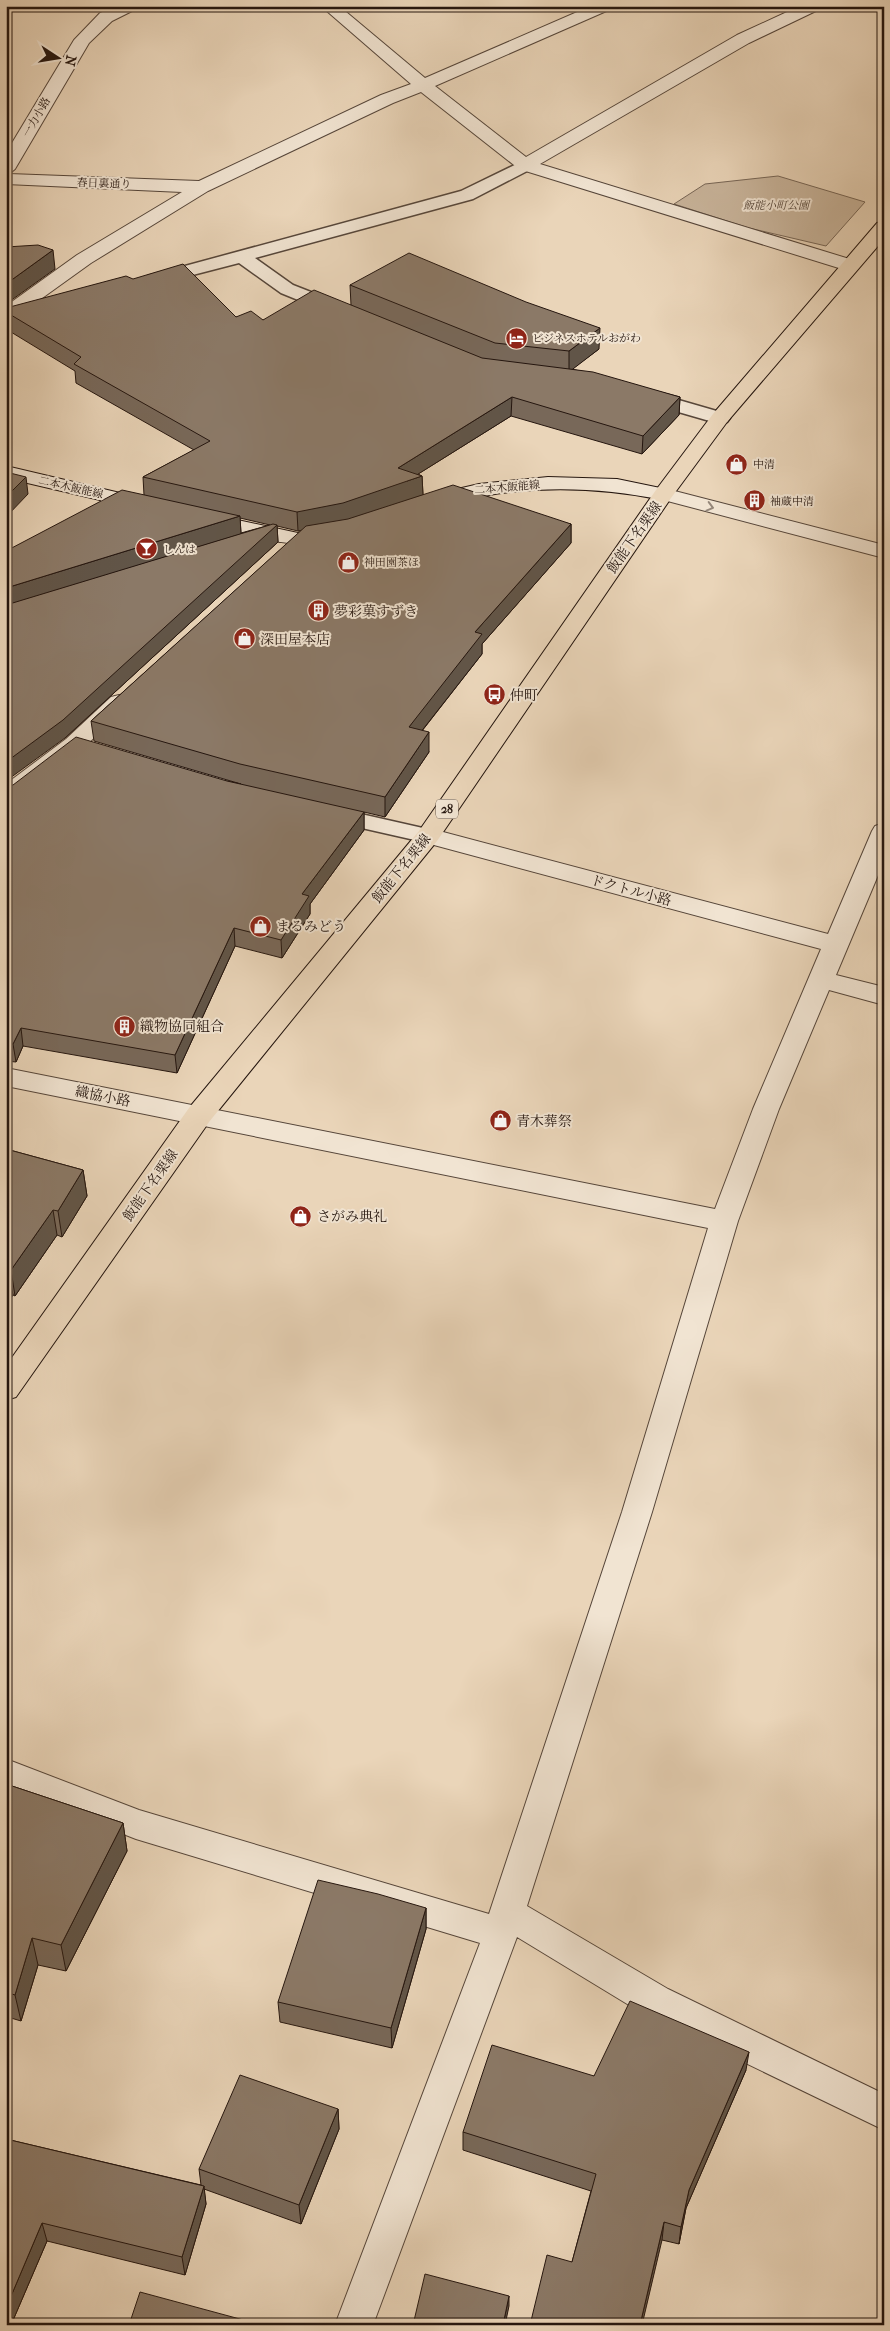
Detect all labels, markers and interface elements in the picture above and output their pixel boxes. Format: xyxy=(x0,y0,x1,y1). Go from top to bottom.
north arrow xyxy=(32,32,82,82)
text: N xyxy=(61,54,80,68)
street label: 一力小路 xyxy=(20,95,53,140)
street label: 春日裏通り xyxy=(76,176,132,191)
park label: 飯能小町公園 xyxy=(743,199,811,212)
hotel icon: ビジネスホテルおがわ xyxy=(504,326,528,350)
place label: ビジネスホテルおがわ xyxy=(532,332,641,345)
shop icon: 中清 xyxy=(725,452,749,476)
place label: 中清 xyxy=(753,458,775,471)
street label: 二本木飯能線 xyxy=(37,474,105,501)
street label: 二本木飯能線 xyxy=(474,478,540,497)
building icon: 袖蔵中清 xyxy=(742,489,766,513)
place label: 袖蔵中清 xyxy=(770,495,814,508)
street label: 飯能下名栗線 xyxy=(603,498,665,577)
one-way arrow xyxy=(705,501,714,512)
bar icon: しんは xyxy=(135,537,159,561)
place label: しんは xyxy=(163,543,196,556)
shop icon: 神田園茶ほ xyxy=(336,550,360,574)
place label: 神田園茶ほ xyxy=(364,556,419,569)
building icon: 夢彩菓すずき xyxy=(306,599,330,623)
place label: 夢彩菓すずき xyxy=(334,603,418,620)
shop icon: 深田屋本店 xyxy=(232,627,256,651)
place label: 深田屋本店 xyxy=(260,631,330,648)
bus stop icon: 仲町 xyxy=(482,683,506,707)
place label: 仲町 xyxy=(510,687,538,704)
road number: 28 xyxy=(436,800,458,819)
street label: 飯能下名栗線 xyxy=(368,830,434,906)
street label: ドクトル小路 xyxy=(588,871,674,910)
shop icon: まるみどう xyxy=(248,914,272,938)
place label: まるみどう xyxy=(276,918,346,935)
building icon: 織物協同組合 xyxy=(112,1014,136,1038)
place label: 織物協同組合 xyxy=(140,1018,224,1035)
street label: 織協小路 xyxy=(74,1083,132,1110)
shop icon: 青木葬祭 xyxy=(488,1109,512,1133)
place label: 青木葬祭 xyxy=(516,1113,572,1130)
street label: 飯能下名栗線 xyxy=(119,1146,181,1225)
shop icon: さがみ典礼 xyxy=(289,1204,313,1228)
place label: さがみ典礼 xyxy=(317,1208,387,1225)

